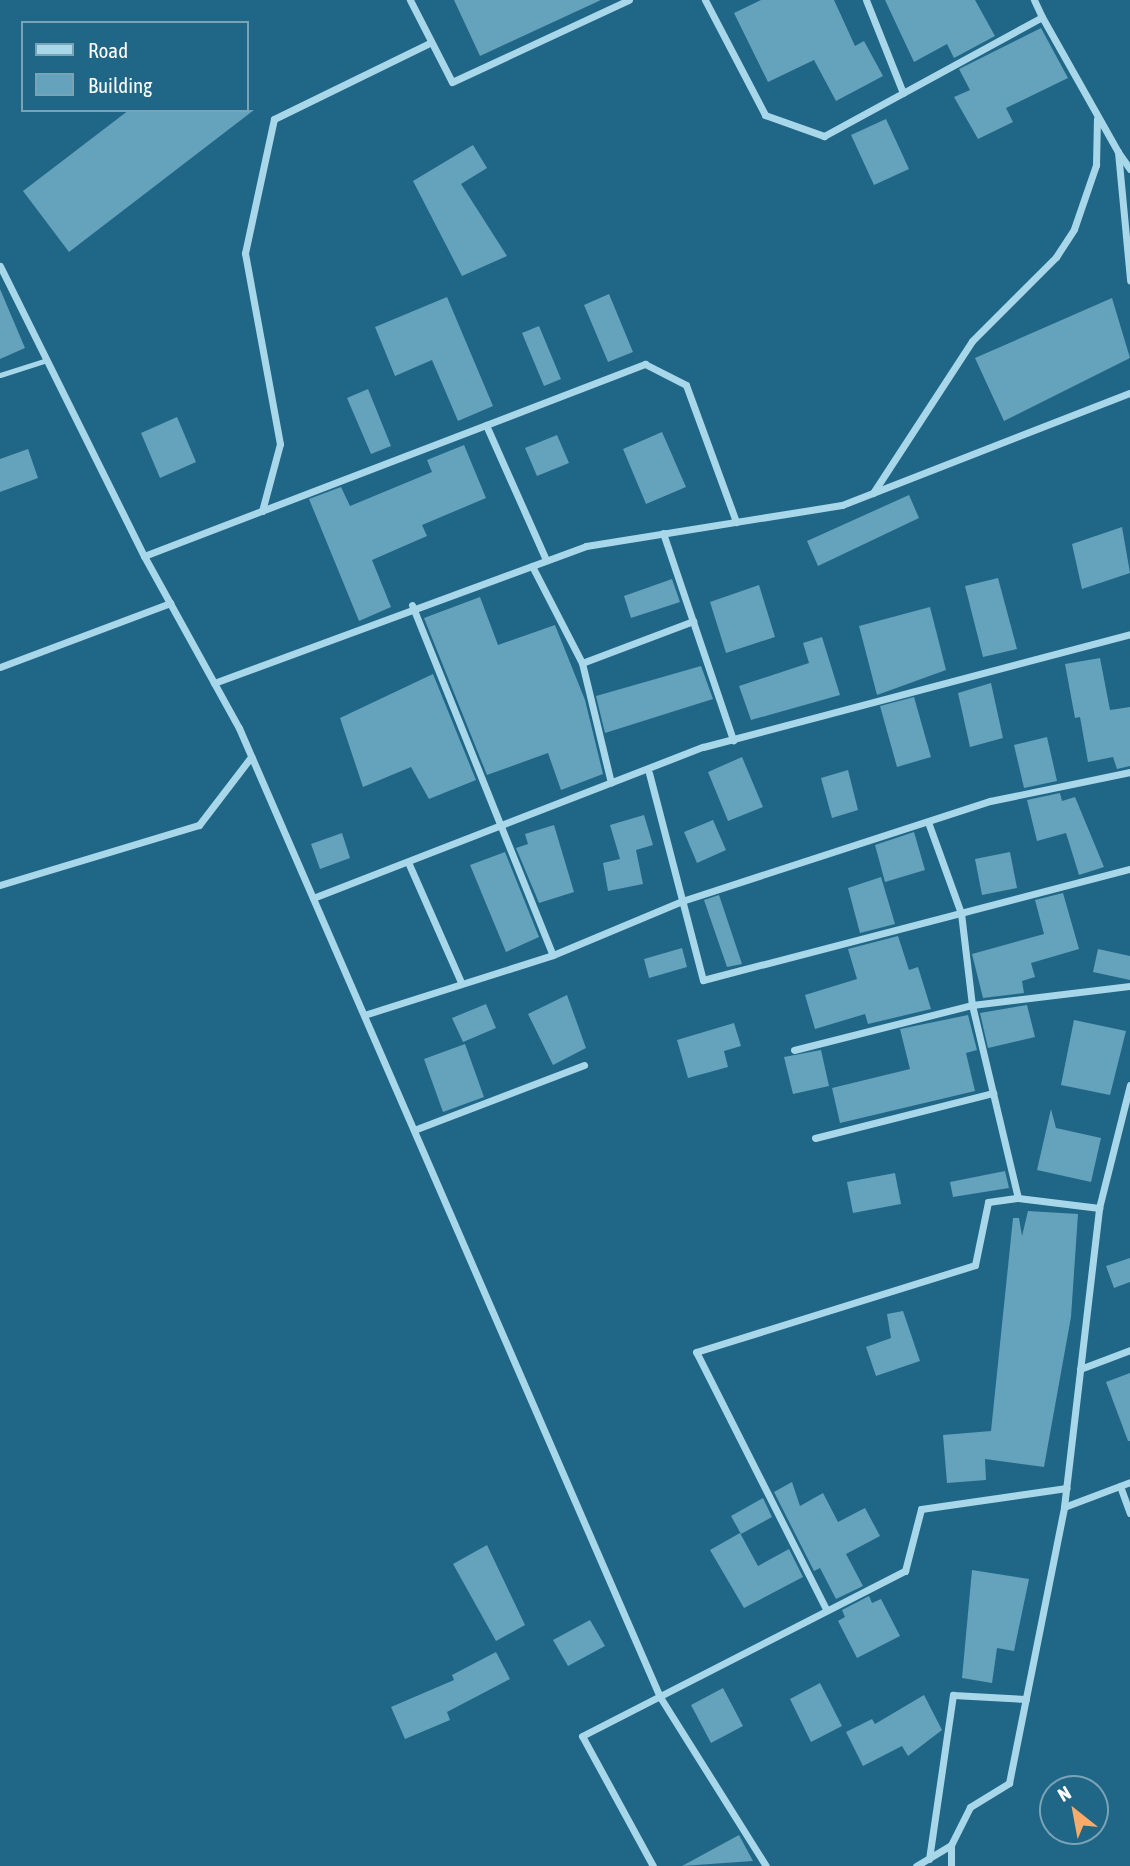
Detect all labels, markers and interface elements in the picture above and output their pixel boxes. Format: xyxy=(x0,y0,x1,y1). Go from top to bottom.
legend xyxy=(21,21,248,112)
text: Road xyxy=(88,38,128,62)
text: Building xyxy=(88,73,152,97)
north arrow xyxy=(1039,1775,1109,1845)
text: N xyxy=(1054,1781,1075,1806)

